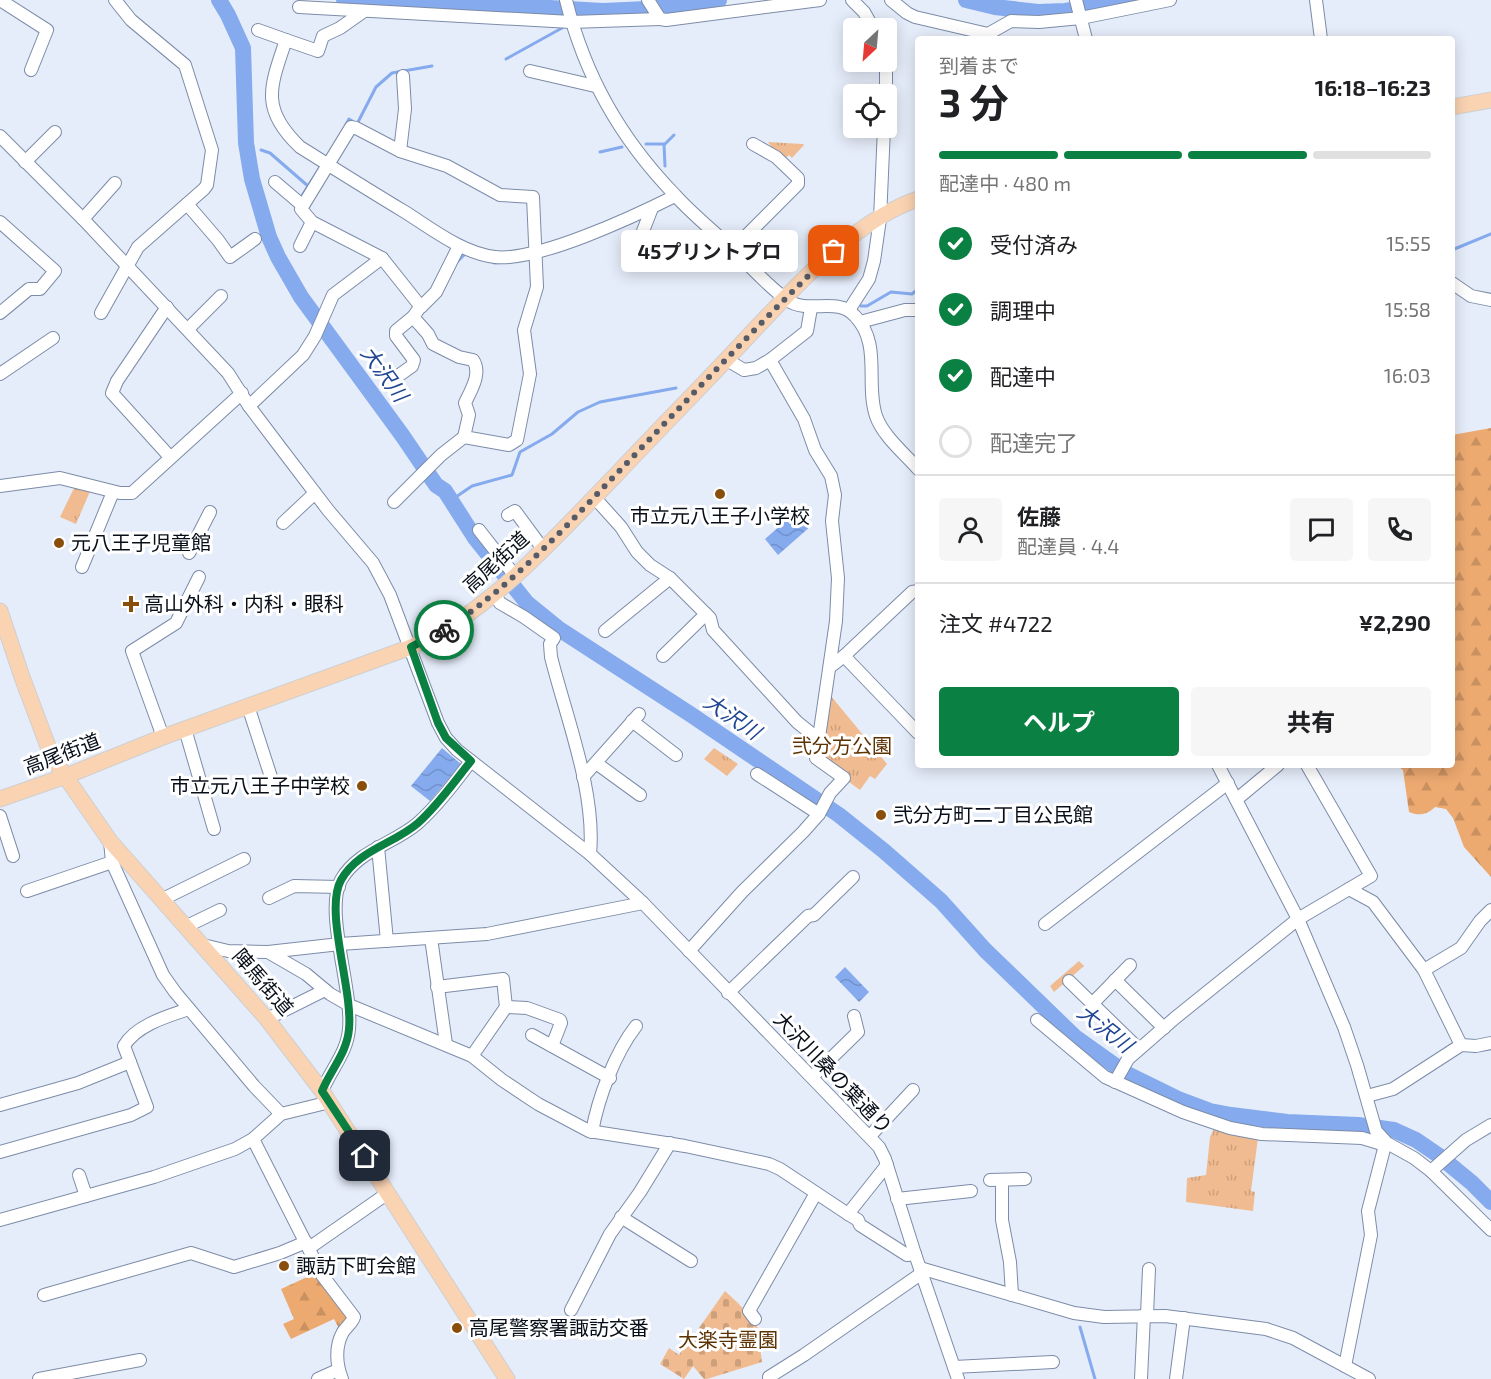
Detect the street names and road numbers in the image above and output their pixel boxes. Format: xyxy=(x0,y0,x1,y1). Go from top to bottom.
street label: 高尾街道 xyxy=(458,526,533,597)
street label: 高尾街道 xyxy=(20,728,103,779)
street label: 陣馬街道 xyxy=(228,943,299,1019)
street label: 大沢川桑の葉通り xyxy=(770,1006,898,1138)

